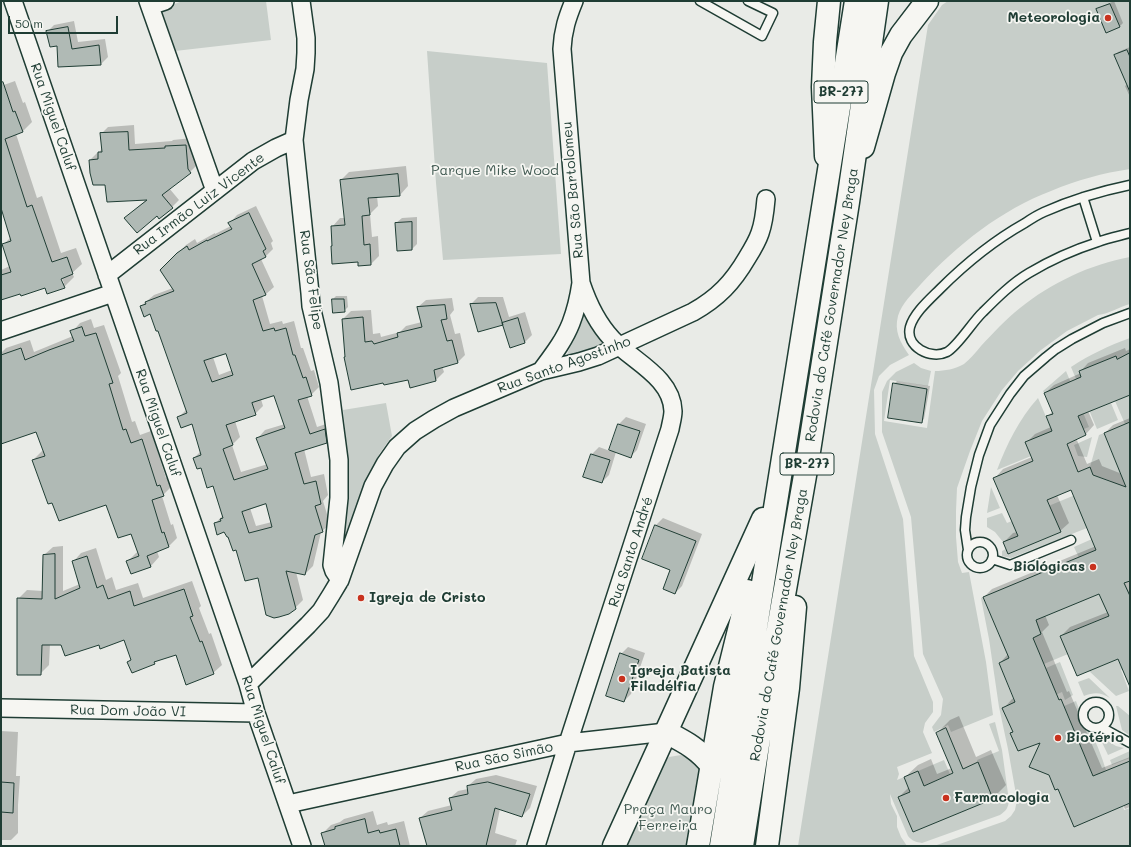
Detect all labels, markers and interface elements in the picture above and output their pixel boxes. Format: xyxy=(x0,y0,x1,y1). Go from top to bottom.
scale bar xyxy=(10,8,120,34)
place label: Meteorologia xyxy=(1008,10,1100,26)
marker: Meteorologia xyxy=(1103,13,1113,23)
text: 50 m xyxy=(15,15,43,31)
street label: Rua Miguel Caluf xyxy=(27,61,79,173)
road number: BR-277 xyxy=(814,81,868,103)
street label: Rua São Bartolomeu xyxy=(559,121,587,259)
street label: Rua Irmão Luiz Vicente xyxy=(130,149,268,259)
park label: Parque Mike Wood xyxy=(431,163,559,179)
street label: Rodovia do Café Governador Ney Braga xyxy=(802,167,862,443)
street label: Rua São Felipe xyxy=(296,229,326,331)
street label: Rua Santo Agostinho xyxy=(495,333,633,397)
street label: Rua Miguel Caluf xyxy=(132,367,184,479)
road number: BR-277 xyxy=(780,453,834,475)
street label: Rodovia do Café Governador Ney Braga xyxy=(747,487,811,763)
street label: Rua Santo André xyxy=(605,495,657,609)
place label: Biológicas xyxy=(1013,559,1085,575)
marker: Biológicas xyxy=(1088,562,1098,572)
place label: Igreja de Cristo xyxy=(369,590,485,606)
marker: Igreja de Cristo xyxy=(356,593,366,603)
place label: Igreja Batista Filadélfia xyxy=(630,663,731,696)
street label: Rua Miguel Caluf xyxy=(238,674,288,786)
marker: Igreja Batista Filadélfia xyxy=(617,674,627,684)
street label: Rua Dom João VI xyxy=(70,702,186,720)
place label: Biotério xyxy=(1066,730,1124,746)
marker: Biotério xyxy=(1053,733,1063,743)
street label: Rua São Simão xyxy=(454,738,554,776)
place label: Farmacologia xyxy=(954,790,1049,806)
marker: Farmacologia xyxy=(941,793,951,803)
park label: Praça Mauro Ferreira xyxy=(624,802,712,834)

